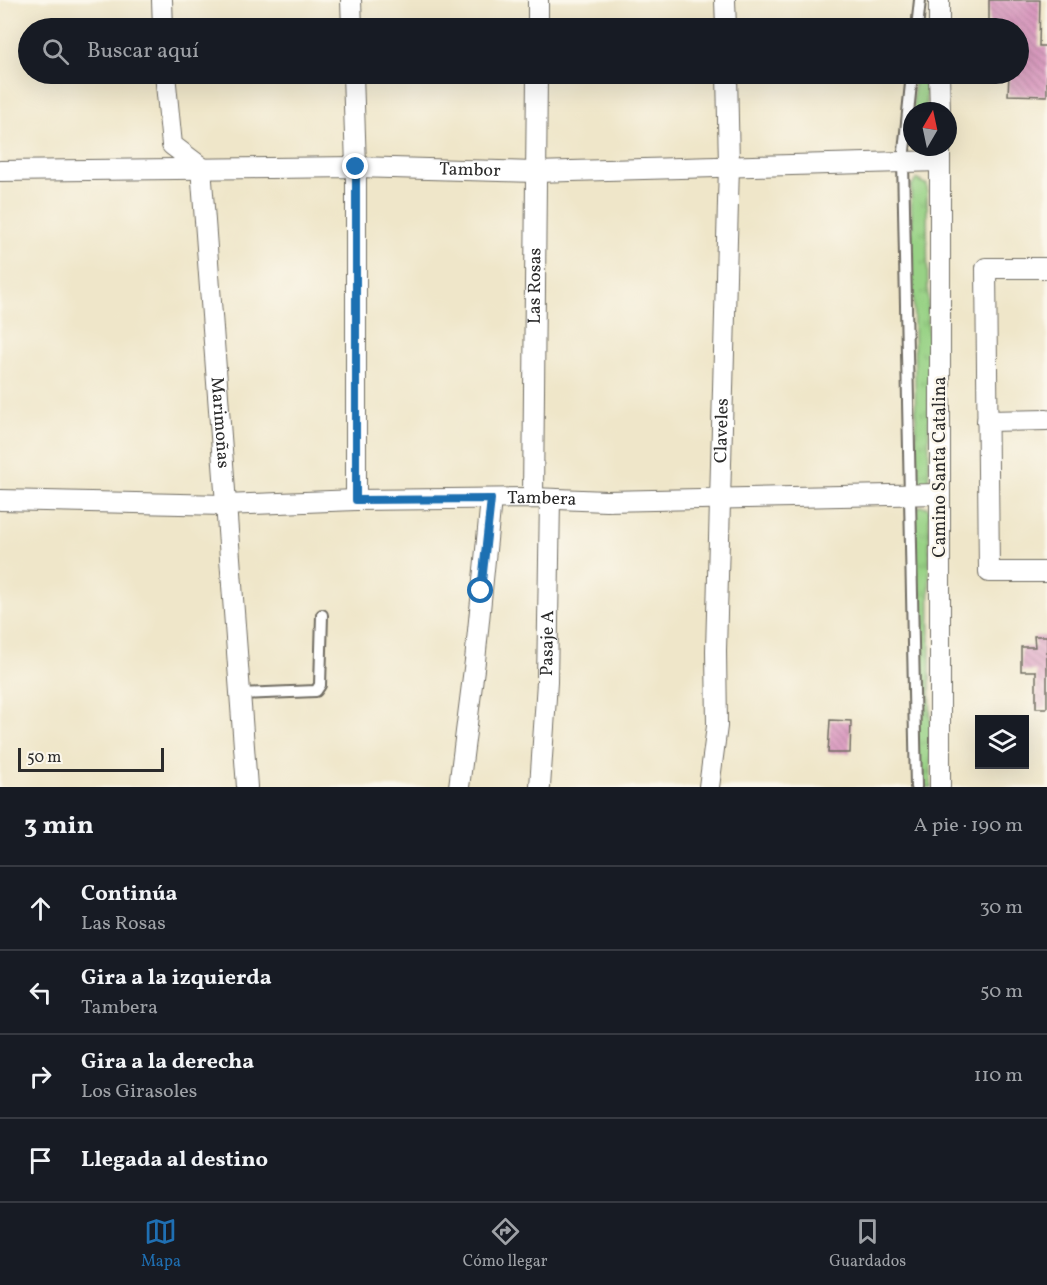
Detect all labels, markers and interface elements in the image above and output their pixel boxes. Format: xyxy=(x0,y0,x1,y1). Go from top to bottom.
search box xyxy=(18,18,1029,84)
icon: search xyxy=(39,35,72,68)
text: Buscar aquí xyxy=(87,36,199,67)
north arrow xyxy=(903,102,957,156)
route end xyxy=(342,153,368,179)
street label: Tambor xyxy=(439,157,501,184)
street label: Las Rosas xyxy=(522,248,548,324)
street label: Marimoñas xyxy=(204,376,236,469)
street label: Camino Santa Catalina xyxy=(928,377,953,557)
street label: Claveles xyxy=(709,398,735,463)
street label: Tambera xyxy=(507,485,577,512)
route start xyxy=(467,577,493,603)
street label: Pasaje A xyxy=(535,610,561,676)
map controls xyxy=(975,715,1029,769)
button: layers xyxy=(975,715,1029,769)
scale bar xyxy=(18,745,164,772)
text: 50 m xyxy=(27,747,61,769)
text: 3 min xyxy=(24,808,94,844)
text: A pie · 190 m xyxy=(914,812,1023,840)
text: Continúa xyxy=(81,879,178,910)
icon: ahead xyxy=(24,892,57,925)
text: 30 m xyxy=(979,894,1023,922)
text: Las Rosas xyxy=(81,910,166,938)
text: Gira a la izquierda xyxy=(81,963,272,994)
icon: left xyxy=(24,976,57,1009)
text: 50 m xyxy=(980,978,1023,1006)
text: Tambera xyxy=(81,994,158,1022)
text: Gira a la derecha xyxy=(81,1047,254,1078)
icon: right xyxy=(24,1060,57,1093)
text: 110 m xyxy=(974,1062,1023,1090)
text: Los Girasoles xyxy=(81,1078,197,1106)
icon: arrive xyxy=(24,1144,57,1177)
text: Llegada al destino xyxy=(81,1145,268,1176)
tab: Mapa xyxy=(141,1215,181,1273)
tab: Cómo llegar xyxy=(463,1215,548,1273)
tab: Guardados xyxy=(829,1215,906,1273)

